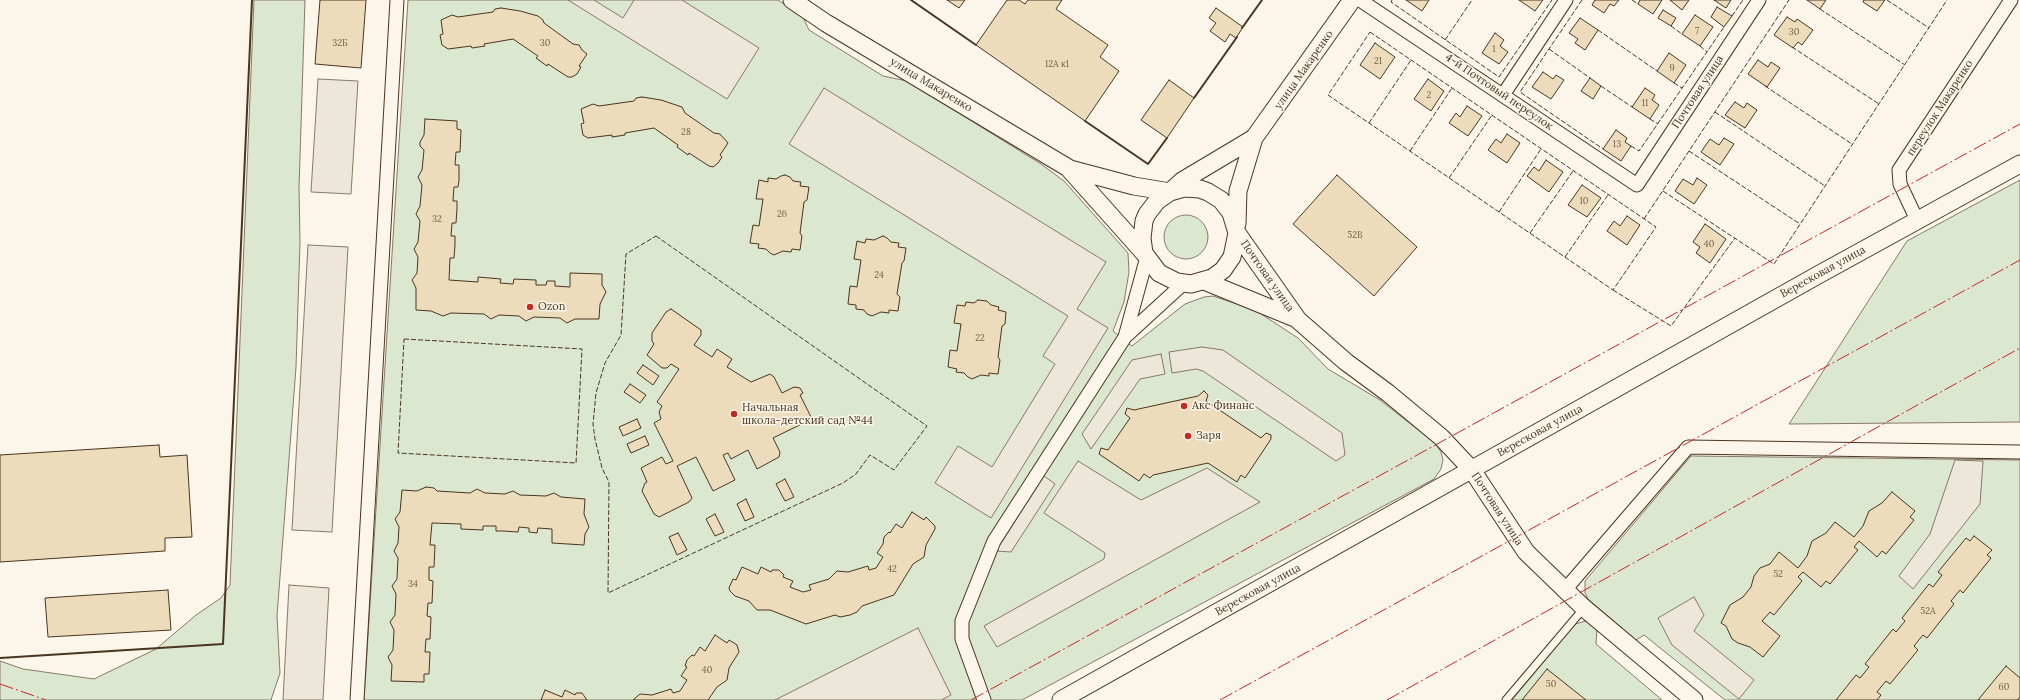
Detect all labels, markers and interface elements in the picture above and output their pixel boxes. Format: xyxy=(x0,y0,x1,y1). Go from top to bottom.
house number: 7 xyxy=(1695,26,1699,36)
house number: 30 xyxy=(1789,27,1799,37)
street label: улица Макаренко xyxy=(1272,28,1336,112)
house number: 32Б xyxy=(332,38,348,48)
house number: 30 xyxy=(540,38,550,48)
house number: 1 xyxy=(1492,44,1496,54)
street label: 4-й Почтовый переулок xyxy=(1443,51,1555,133)
street label: Почтовая улица xyxy=(1669,53,1727,131)
street label: улица Макаренко xyxy=(888,55,974,115)
house number: 21 xyxy=(1374,56,1382,66)
street label: переулок Макаренко xyxy=(1904,58,1976,158)
house number: 12А к1 xyxy=(1045,59,1069,69)
house number: 9 xyxy=(1669,63,1675,73)
house number: 2 xyxy=(1427,90,1431,100)
house number: 11 xyxy=(1642,98,1648,108)
house number: 28 xyxy=(681,127,691,137)
house number: 13 xyxy=(1613,139,1621,149)
house number: 10 xyxy=(1580,196,1588,206)
house number: 26 xyxy=(777,209,787,219)
house number: 32 xyxy=(432,214,442,224)
house number: 52В xyxy=(1347,230,1363,240)
street label: Почтовая улица xyxy=(1237,238,1297,314)
house number: 40 xyxy=(1704,239,1714,249)
street label: Вересковая улица xyxy=(1778,243,1868,301)
house number: 24 xyxy=(874,270,884,280)
place label: Ozon xyxy=(538,300,565,314)
marker: Ozon xyxy=(525,302,535,312)
house number: 22 xyxy=(975,333,985,343)
place label: Акс Финанс xyxy=(1192,399,1255,413)
place label: Начальная школа-детский сад №44 xyxy=(742,401,873,427)
marker: Акс Финанс xyxy=(1179,401,1189,411)
street label: Вересковая улица xyxy=(1495,402,1585,460)
marker: Начальная школа-детский сад №44 xyxy=(729,409,739,419)
place label: Заря xyxy=(1196,429,1221,443)
marker: Заря xyxy=(1183,431,1193,441)
street label: Почтовая улица xyxy=(1468,470,1526,548)
street label: Вересковая улица xyxy=(1213,561,1303,619)
house number: 42 xyxy=(887,564,897,574)
house number: 52 xyxy=(1773,569,1783,579)
house number: 34 xyxy=(408,579,418,589)
house number: 52А xyxy=(1920,606,1936,616)
house number: 40 xyxy=(702,665,712,675)
house number: 50 xyxy=(1546,679,1556,689)
house number: 60 xyxy=(1999,682,2009,692)

